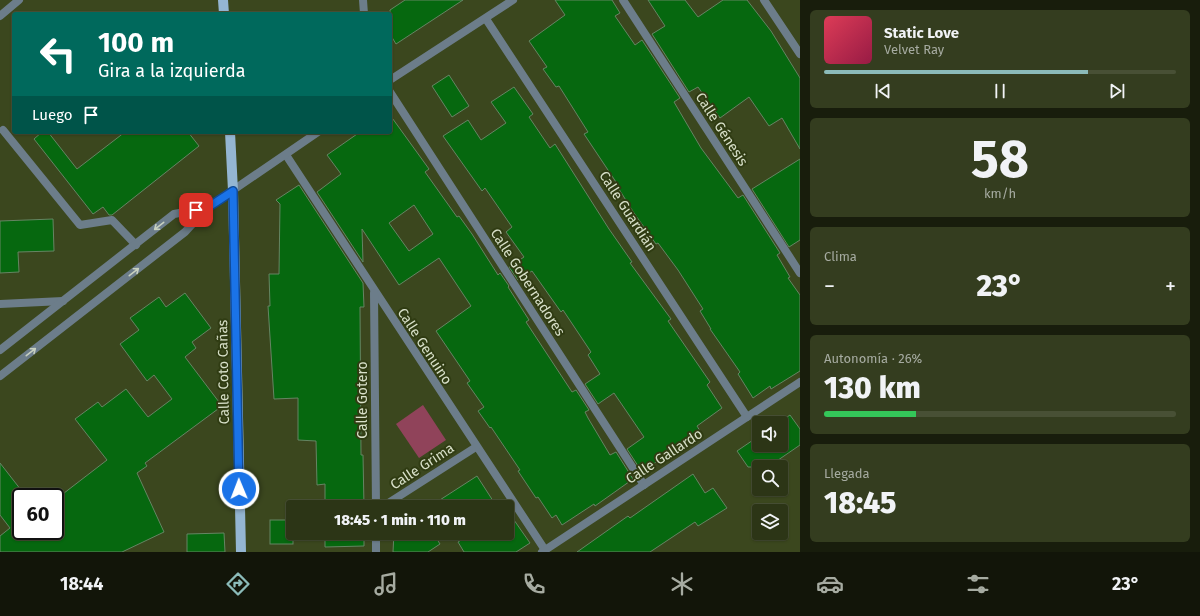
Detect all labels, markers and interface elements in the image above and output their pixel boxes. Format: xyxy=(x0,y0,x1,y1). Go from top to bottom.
text: Static Love xyxy=(884,24,959,42)
text: 100 m xyxy=(98,26,174,59)
icon: left xyxy=(32,28,84,80)
text: Velvet Ray xyxy=(884,42,944,57)
text: Gira a la izquierda xyxy=(98,60,246,82)
icon: previous xyxy=(872,80,894,102)
icon: pause xyxy=(989,80,1011,102)
icon: next xyxy=(1106,80,1128,102)
street label: Calle Génesis xyxy=(692,89,752,169)
icon: arrive xyxy=(80,104,102,126)
text: Luego xyxy=(32,106,72,124)
text: 58 xyxy=(971,128,1029,191)
street label: Calle Guardián xyxy=(595,168,660,255)
text: km/h xyxy=(984,186,1016,201)
pin xyxy=(179,193,213,227)
icon: arrive xyxy=(185,199,207,221)
one-way arrow xyxy=(154,222,165,231)
street label: Calle Gobernadores xyxy=(487,225,569,340)
text: Clima xyxy=(824,249,857,264)
one-way arrow xyxy=(128,268,139,277)
text: 23° xyxy=(977,268,1023,304)
text: − xyxy=(824,273,835,300)
text: + xyxy=(1165,273,1176,300)
street label: Calle Genuino xyxy=(394,305,456,388)
street label: Calle Coto Cañas xyxy=(214,319,233,424)
one-way arrow xyxy=(25,348,36,356)
text: Autonomía · 26% xyxy=(824,351,922,366)
street label: Calle Gotero xyxy=(354,361,371,439)
text: 130 km xyxy=(824,370,921,406)
map controls xyxy=(752,416,788,540)
button: sound xyxy=(752,416,788,452)
street label: Calle Gallardo xyxy=(623,425,706,488)
street label: Calle Grima xyxy=(387,440,457,493)
button: search xyxy=(752,460,788,496)
text: Llegada xyxy=(824,466,870,481)
position arrow xyxy=(218,468,260,510)
text: 18:45 xyxy=(824,485,896,521)
speed limit sign: 60 xyxy=(12,488,64,540)
button: layers xyxy=(752,504,788,540)
text: 18:45 · 1 min · 110 m xyxy=(334,511,466,529)
icon: directions xyxy=(224,570,252,598)
icon: music xyxy=(372,570,400,598)
icon: phone xyxy=(520,570,548,598)
icon: climate xyxy=(668,570,696,598)
icon: car xyxy=(816,570,844,598)
icon: filters xyxy=(964,570,992,598)
text: 18:44 xyxy=(60,573,103,595)
text: 23° xyxy=(1112,573,1140,595)

